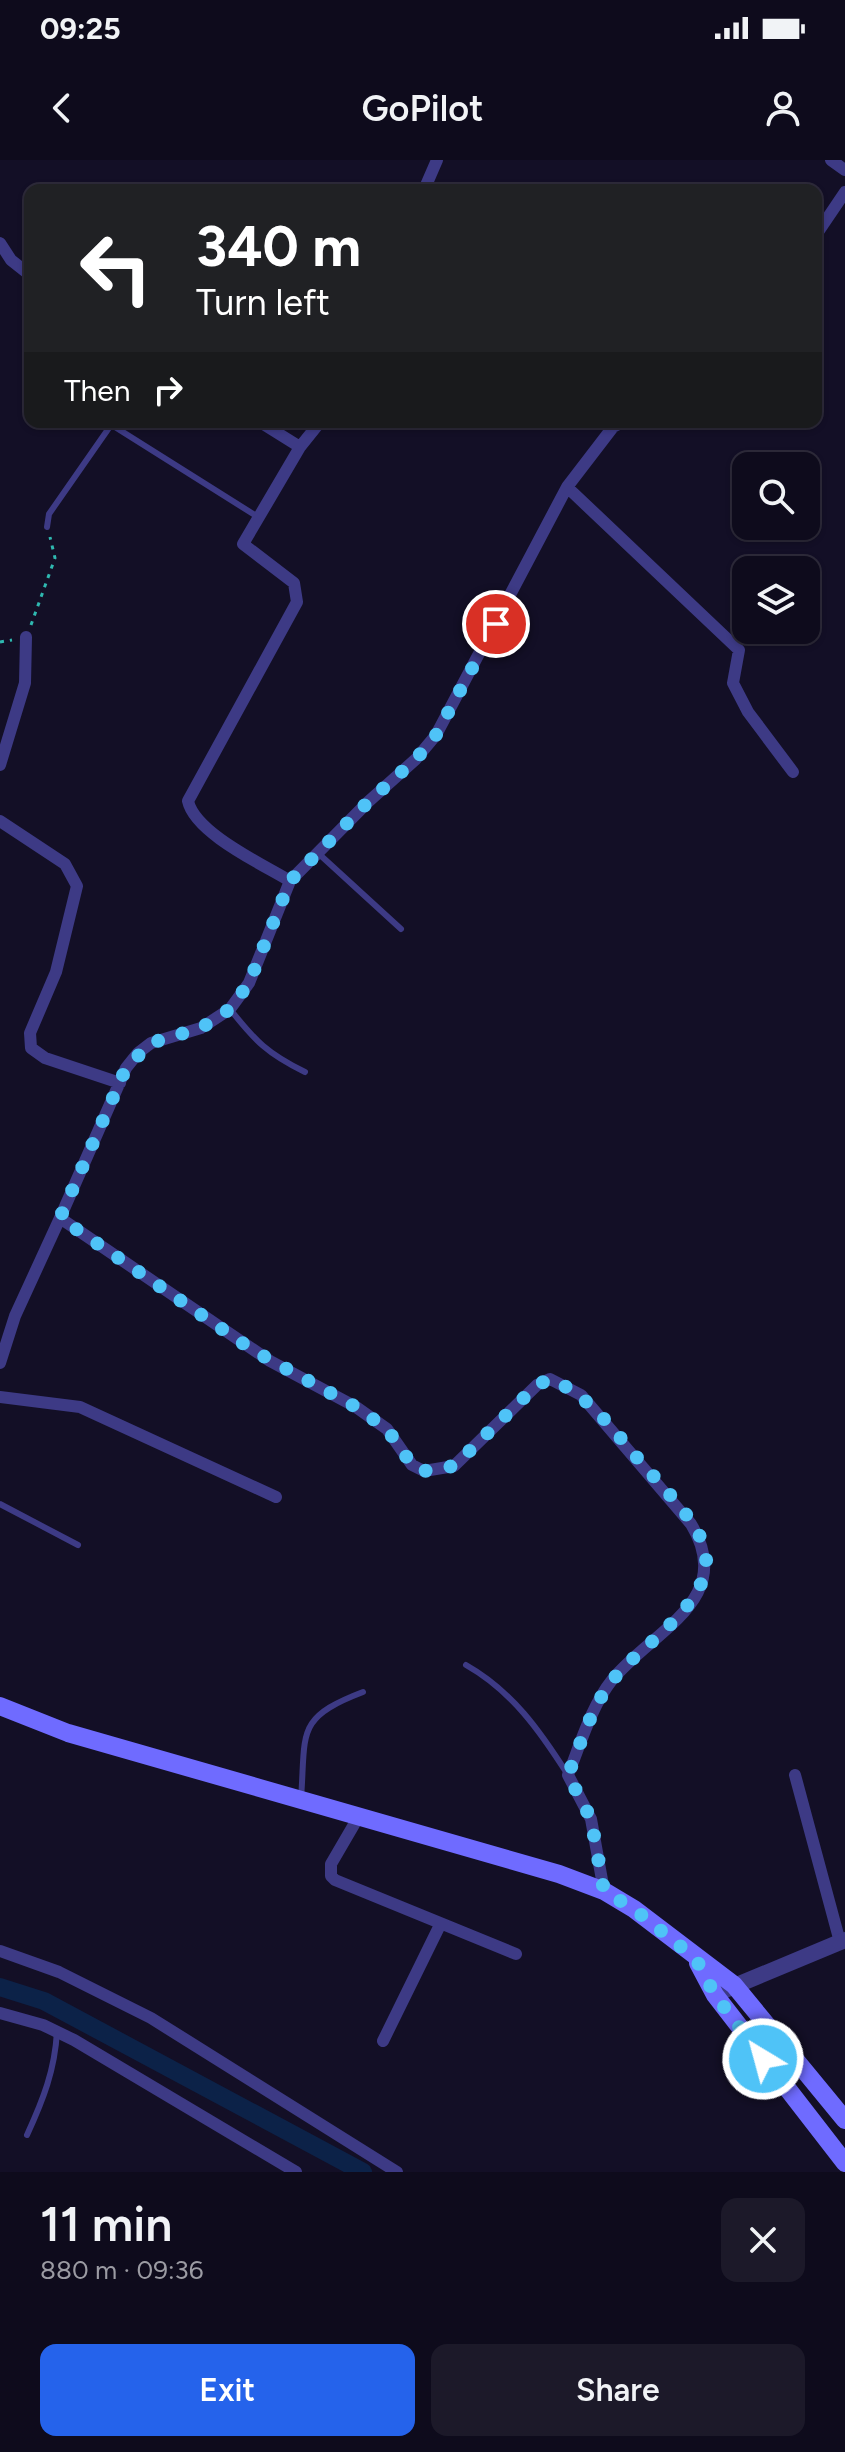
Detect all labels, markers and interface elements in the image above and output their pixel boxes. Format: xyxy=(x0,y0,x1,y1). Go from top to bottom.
text: 09:25 xyxy=(40,10,121,47)
icon: back xyxy=(40,86,84,130)
icon: person xyxy=(761,86,805,130)
text: GoPilot xyxy=(362,87,483,130)
text: 340 m xyxy=(196,213,361,280)
icon: left xyxy=(64,216,168,320)
text: Turn left xyxy=(196,281,330,324)
icon: right xyxy=(146,368,190,412)
text: Then xyxy=(64,372,130,409)
map controls xyxy=(732,452,820,644)
button: search xyxy=(732,452,820,540)
button: layers xyxy=(732,556,820,644)
pin xyxy=(462,590,530,658)
icon: arrive xyxy=(474,602,518,646)
position arrow xyxy=(721,2017,805,2101)
text: 11 min xyxy=(40,2195,172,2253)
button: close xyxy=(721,2198,805,2282)
text: 880 m · 09:36 xyxy=(40,2254,203,2286)
button: Exit xyxy=(40,2344,415,2436)
button: Share xyxy=(431,2344,805,2436)

